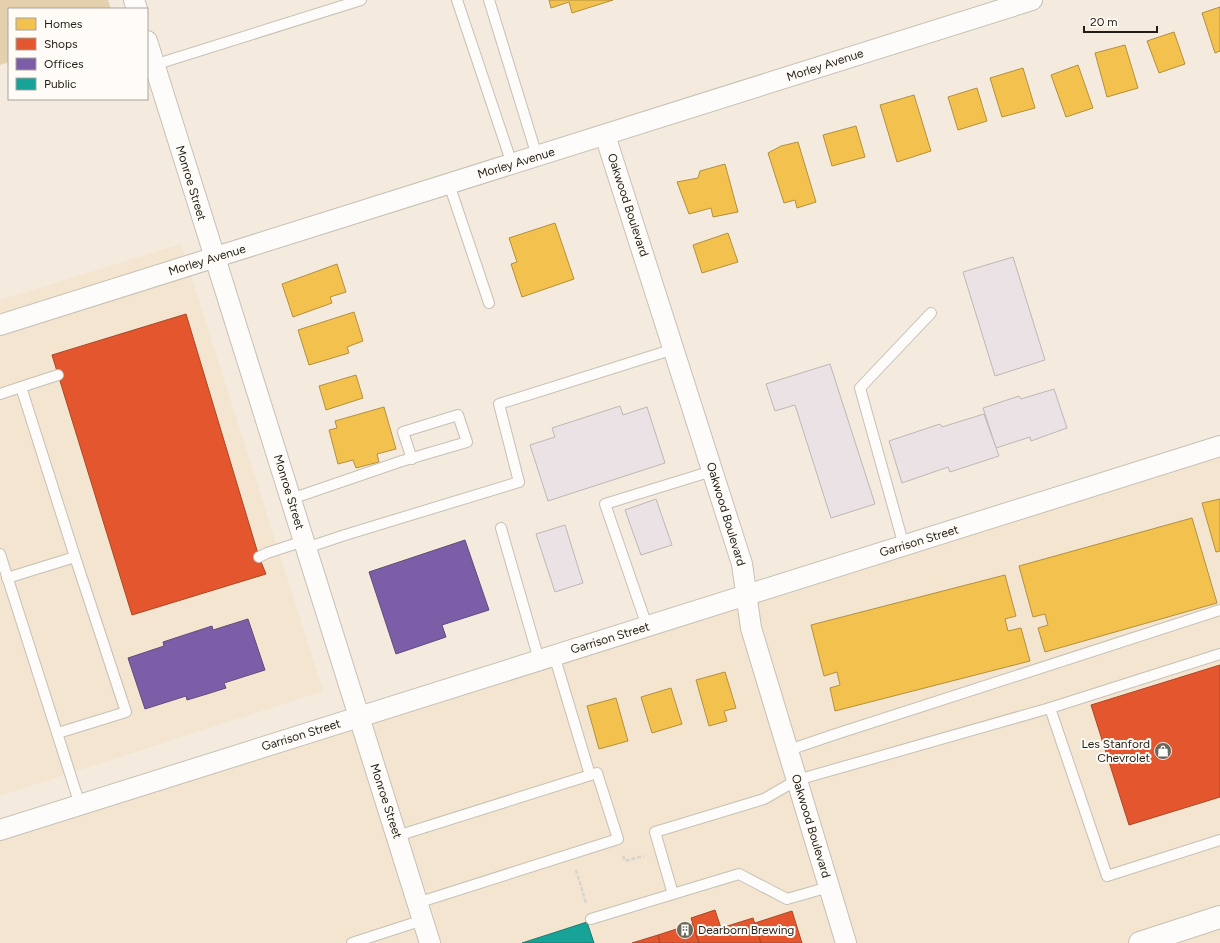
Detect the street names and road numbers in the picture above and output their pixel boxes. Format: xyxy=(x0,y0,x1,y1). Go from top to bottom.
street label: Morley Avenue xyxy=(785,46,866,84)
street label: Monroe Street xyxy=(173,144,209,223)
street label: Morley Avenue xyxy=(476,144,557,181)
street label: Oakwood Boulevard xyxy=(605,152,651,258)
street label: Morley Avenue xyxy=(167,241,248,278)
street label: Monroe Street xyxy=(271,453,307,532)
street label: Oakwood Boulevard xyxy=(704,460,748,568)
street label: Garrison Street xyxy=(878,522,961,560)
street label: Garrison Street xyxy=(569,619,652,657)
street label: Garrison Street xyxy=(260,716,343,754)
street label: Monroe Street xyxy=(367,762,405,841)
street label: Oakwood Boulevard xyxy=(789,772,833,880)

